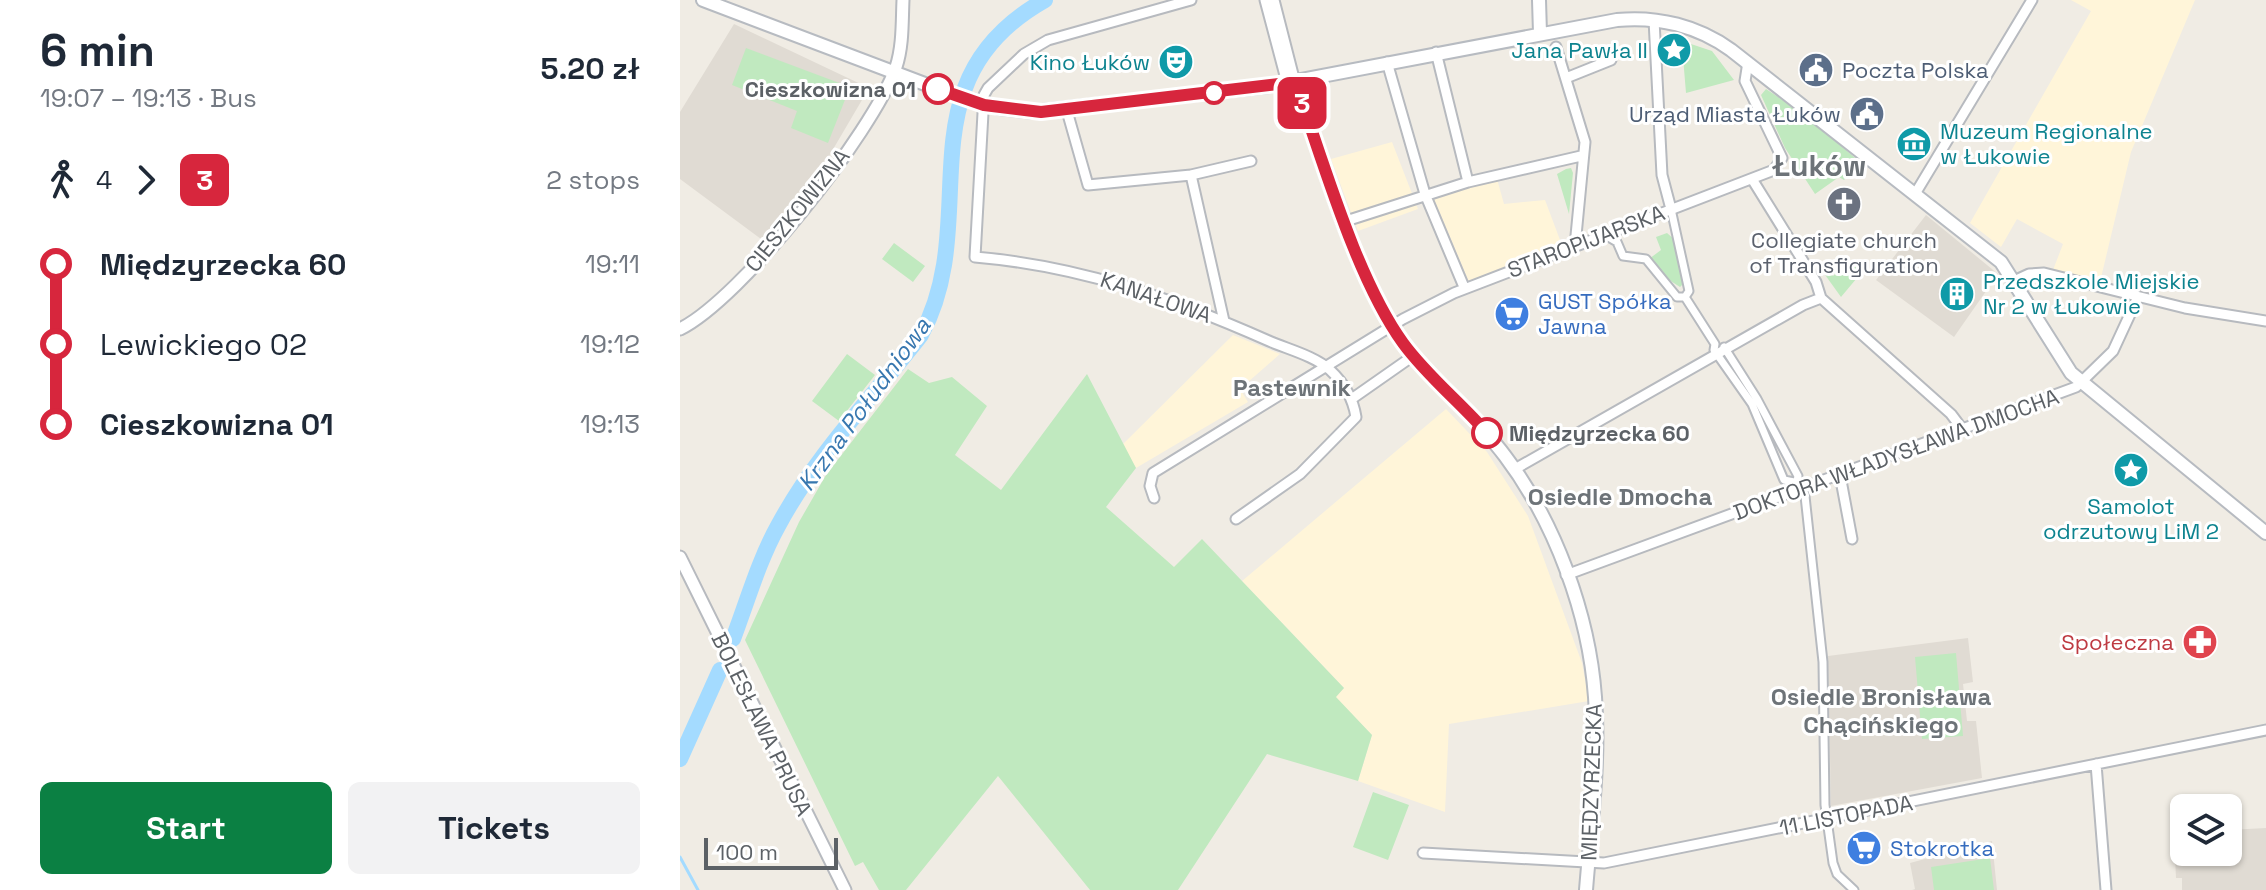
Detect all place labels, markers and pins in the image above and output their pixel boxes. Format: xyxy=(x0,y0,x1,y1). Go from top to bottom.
place icon: Jana Pawła II xyxy=(1655,31,1693,69)
place label: Jana Pawła II xyxy=(1511,36,1648,64)
theatre icon: Kino Łuków xyxy=(1157,43,1195,81)
place label: Kino Łuków xyxy=(1030,48,1150,76)
public building icon: Poczta Polska xyxy=(1797,51,1835,89)
place label: Poczta Polska xyxy=(1842,56,1989,84)
marker: Cieszkowizna 01 xyxy=(923,74,953,104)
place label: Cieszkowizna 01 xyxy=(745,75,916,103)
unlabelled marker xyxy=(1203,82,1225,104)
public building icon: Urząd Miasta Łuków xyxy=(1848,95,1886,133)
place label: Urząd Miasta Łuków xyxy=(1629,100,1841,128)
place label: Muzeum Regionalne w Łukowie xyxy=(1940,117,2153,170)
museum icon: Muzeum Regionalne w Łukowie xyxy=(1895,125,1933,163)
church icon: Collegiate church of Transfiguration xyxy=(1825,185,1863,223)
place label: Collegiate church of Transfiguration xyxy=(1749,226,1939,279)
place label: Przedszkole Miejskie Nr 2 w Łukowie xyxy=(1983,267,2199,320)
building icon: Przedszkole Miejskie Nr 2 w Łukowie xyxy=(1938,275,1976,313)
place label: GUST Spółka Jawna xyxy=(1538,287,1672,340)
supermarket icon: GUST Spółka Jawna xyxy=(1493,295,1531,333)
marker: Międzyrzecka 60 xyxy=(1472,418,1502,448)
place label: Międzyrzecka 60 xyxy=(1509,419,1690,447)
place icon: Samolot odrzutowy LiM 2 xyxy=(2112,451,2150,489)
place label: Samolot odrzutowy LiM 2 xyxy=(2043,492,2219,545)
pharmacy icon: Społeczna xyxy=(2181,623,2219,661)
place label: Społeczna xyxy=(2061,628,2174,656)
supermarket icon: Stokrotka xyxy=(1845,829,1883,867)
place label: Stokrotka xyxy=(1890,834,1994,862)

